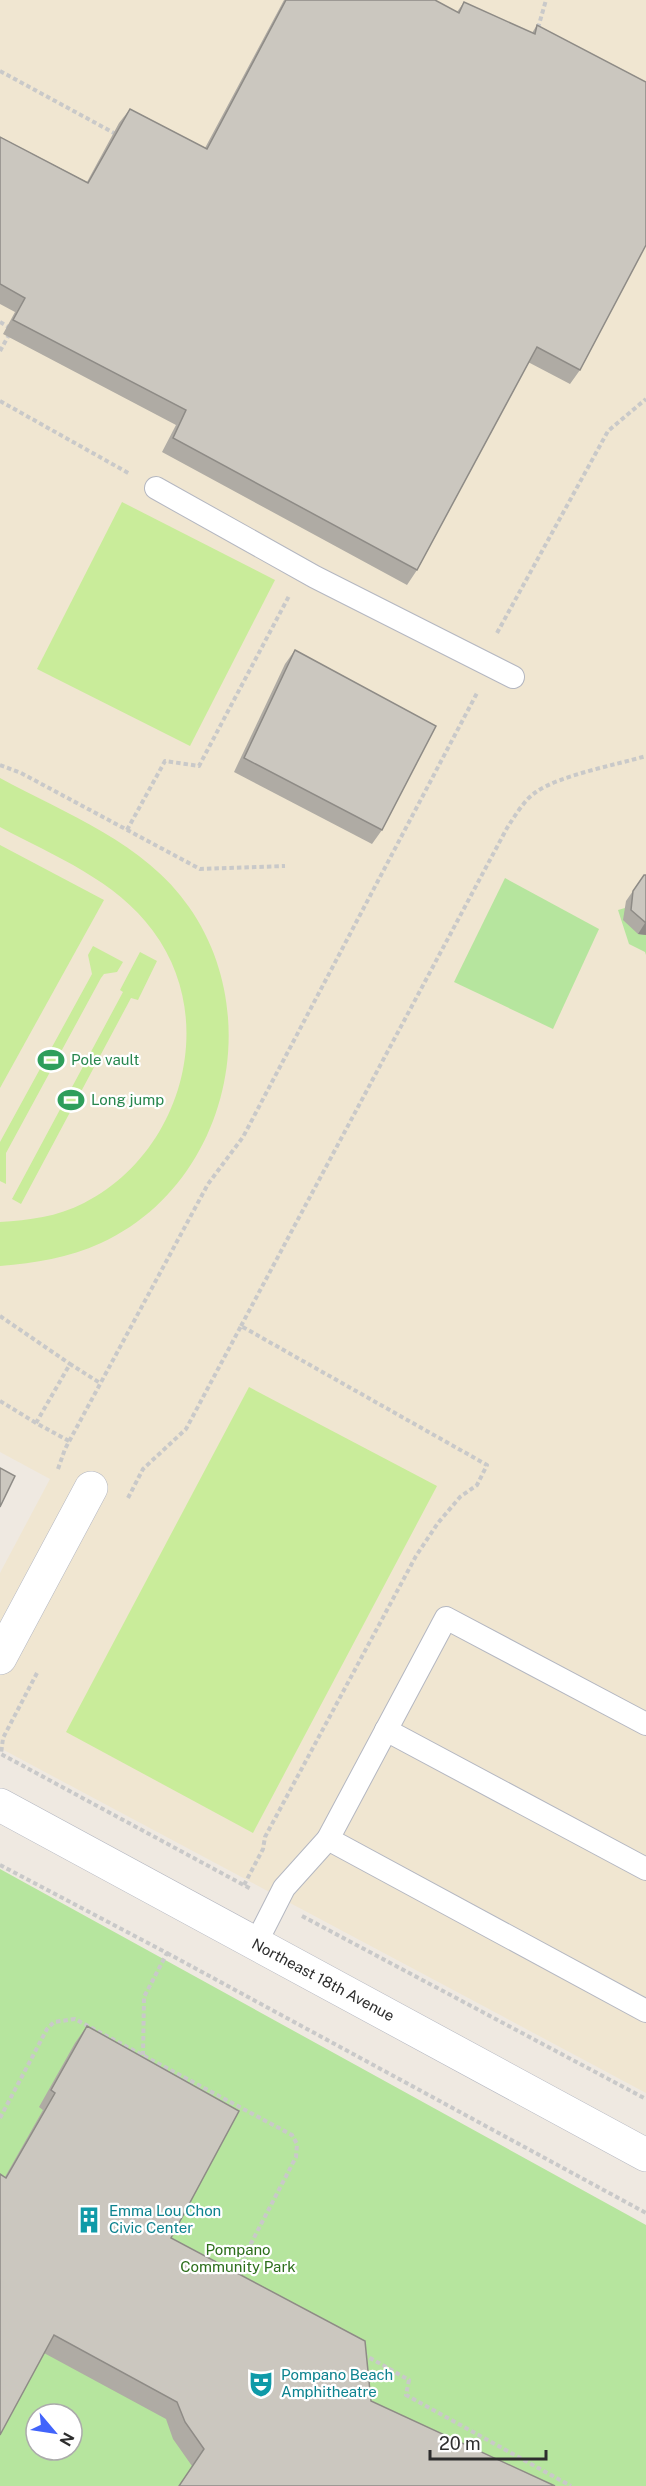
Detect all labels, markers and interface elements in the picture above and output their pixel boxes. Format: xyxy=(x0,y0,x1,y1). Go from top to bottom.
sports icon: Pole vault xyxy=(36,1045,66,1075)
place label: Pole vault xyxy=(71,1051,139,1068)
sports icon: Long jump xyxy=(56,1085,86,1115)
place label: Long jump xyxy=(91,1091,164,1108)
street label: Northeast 18th Avenue xyxy=(249,1935,397,2024)
place label: Emma Lou Chon Civic Center xyxy=(109,2202,221,2236)
building icon: Emma Lou Chon Civic Center xyxy=(74,2205,104,2235)
park label: Pompano Community Park xyxy=(180,2241,296,2275)
place label: Pompano Beach Amphitheatre xyxy=(281,2366,393,2400)
theatre icon: Pompano Beach Amphitheatre xyxy=(246,2369,276,2399)
north arrow xyxy=(24,2402,84,2462)
scale bar xyxy=(430,2423,546,2461)
text: N xyxy=(55,2429,78,2449)
text: 20 m xyxy=(439,2433,481,2454)

